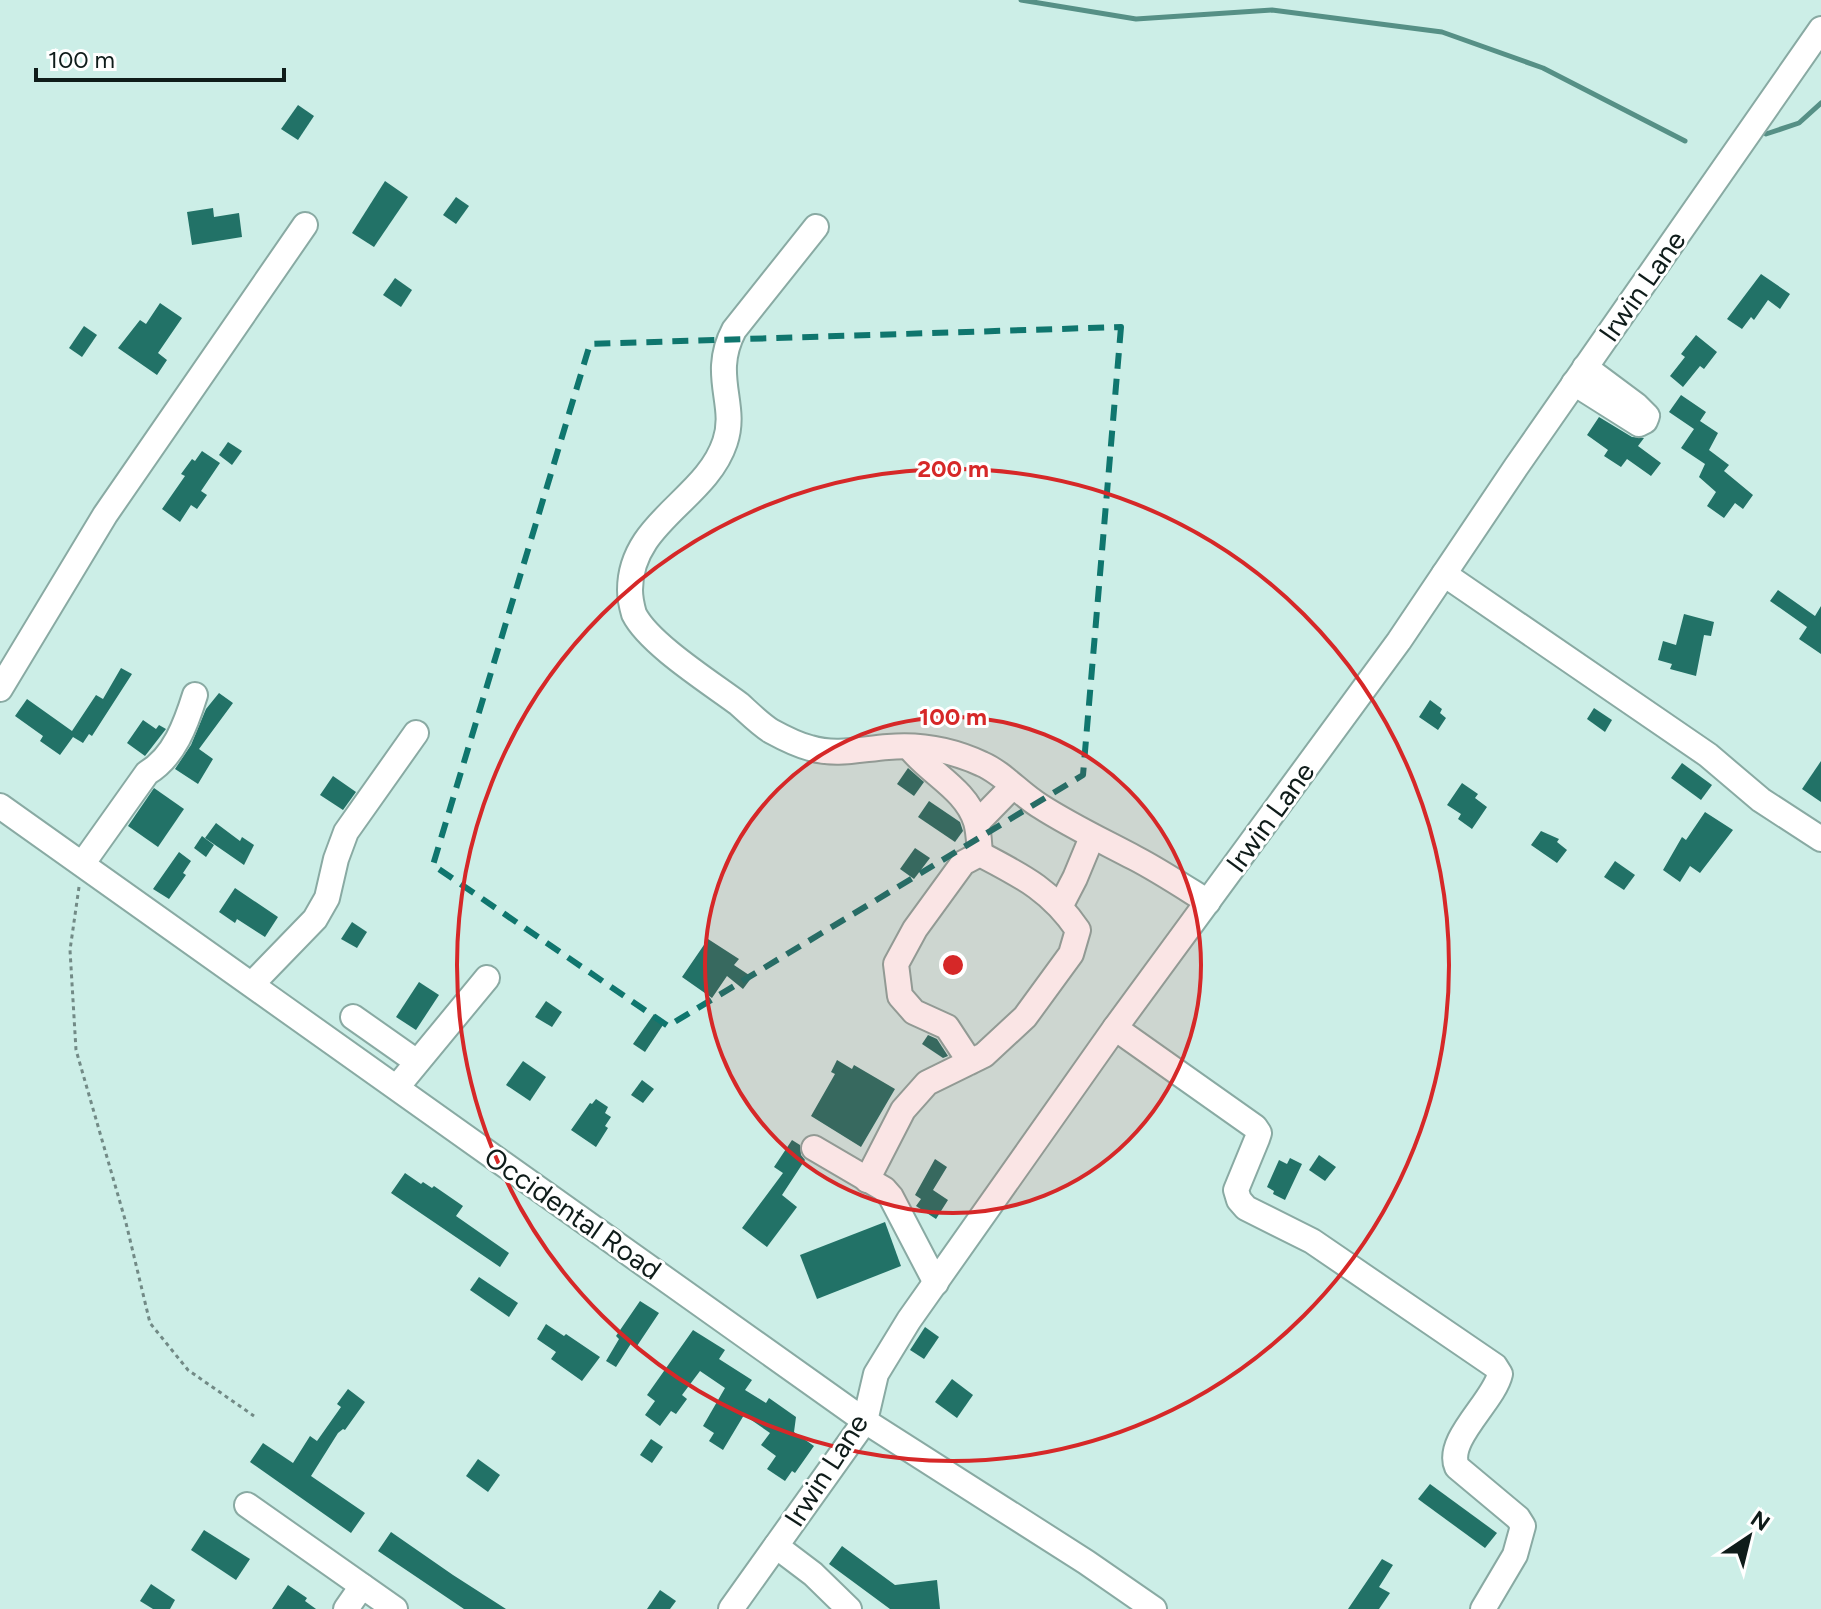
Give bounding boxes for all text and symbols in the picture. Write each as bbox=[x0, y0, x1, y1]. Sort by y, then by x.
scale bar bbox=[36, 32, 284, 82]
text: 100 m bbox=[48, 45, 115, 74]
street label: Irwin Lane bbox=[1591, 224, 1693, 348]
text: 200 m bbox=[917, 454, 989, 483]
text: 100 m bbox=[919, 702, 987, 731]
street label: Irwin Lane bbox=[1219, 755, 1321, 879]
centre of rings bbox=[939, 951, 967, 979]
street label: Occidental Road bbox=[478, 1139, 668, 1287]
street label: Irwin Lane bbox=[777, 1407, 875, 1533]
north arrow bbox=[1709, 1497, 1789, 1577]
text: N bbox=[1745, 1505, 1775, 1537]

